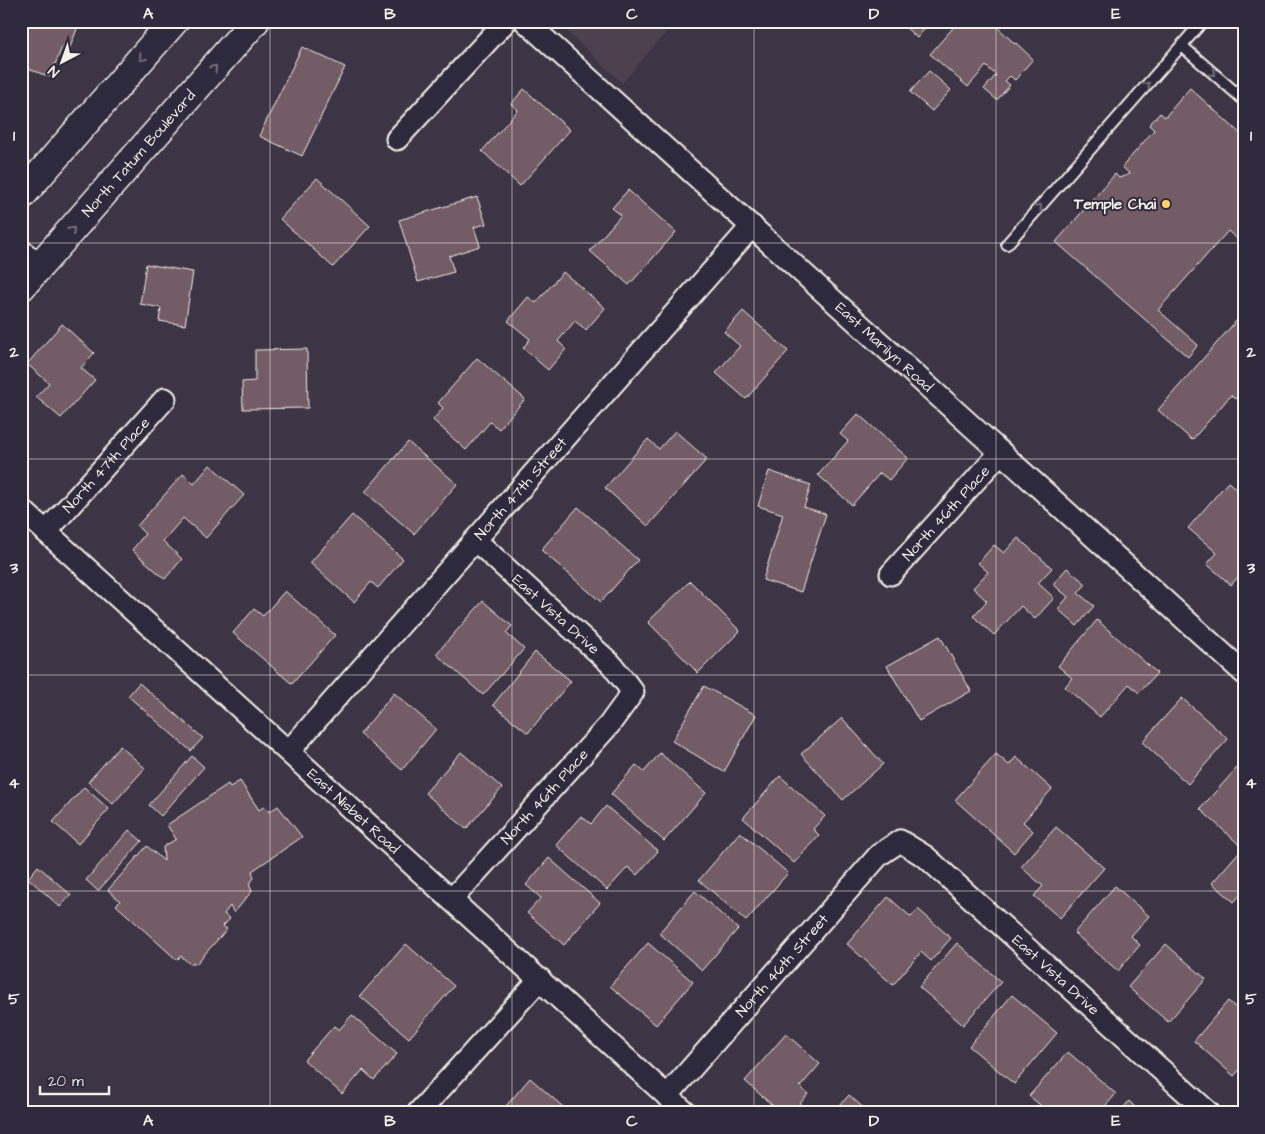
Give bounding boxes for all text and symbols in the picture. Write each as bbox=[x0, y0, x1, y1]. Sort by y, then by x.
text: A bbox=[143, 3, 154, 25]
text: B bbox=[384, 3, 396, 25]
text: C bbox=[626, 3, 638, 25]
text: D bbox=[869, 3, 880, 25]
text: E bbox=[1111, 3, 1121, 25]
north arrow bbox=[38, 38, 88, 88]
one-way arrow bbox=[139, 52, 148, 61]
text: N bbox=[44, 60, 64, 81]
one-way arrow bbox=[208, 65, 217, 74]
one-way arrow bbox=[1207, 67, 1216, 76]
one-way arrow bbox=[1141, 82, 1150, 91]
street label: North Tatum Boulevard bbox=[77, 85, 201, 222]
text: 1 bbox=[13, 125, 16, 147]
text: 1 bbox=[1250, 125, 1253, 147]
place label: Temple Chai bbox=[1073, 194, 1157, 215]
marker: Temple Chai bbox=[1160, 198, 1172, 210]
one-way arrow bbox=[1034, 204, 1043, 213]
one-way arrow bbox=[66, 226, 75, 235]
street label: East Marilyn Road bbox=[830, 297, 938, 397]
text: 2 bbox=[8, 341, 19, 363]
text: 2 bbox=[1245, 341, 1256, 363]
street label: North 47th Place bbox=[58, 413, 155, 518]
street label: North 47th Street bbox=[470, 433, 572, 545]
street label: North 46th Place bbox=[898, 461, 995, 566]
text: 3 bbox=[9, 557, 19, 579]
text: 3 bbox=[1246, 557, 1256, 579]
street label: East Vista Drive bbox=[507, 569, 604, 659]
street label: North 46th Place bbox=[496, 745, 593, 849]
street label: East Nisbet Road bbox=[302, 764, 404, 859]
text: 4 bbox=[9, 772, 20, 794]
text: 4 bbox=[1246, 772, 1257, 794]
street label: North 46th Street bbox=[731, 910, 833, 1022]
street label: East Vista Drive bbox=[1007, 930, 1104, 1020]
text: 5 bbox=[8, 988, 20, 1010]
text: 5 bbox=[1245, 988, 1257, 1010]
scale bar bbox=[40, 1064, 109, 1096]
text: 20 m bbox=[48, 1071, 84, 1092]
text: A bbox=[143, 1110, 154, 1132]
text: B bbox=[384, 1110, 396, 1132]
text: C bbox=[626, 1110, 638, 1132]
text: D bbox=[869, 1110, 880, 1132]
text: E bbox=[1111, 1110, 1121, 1132]

